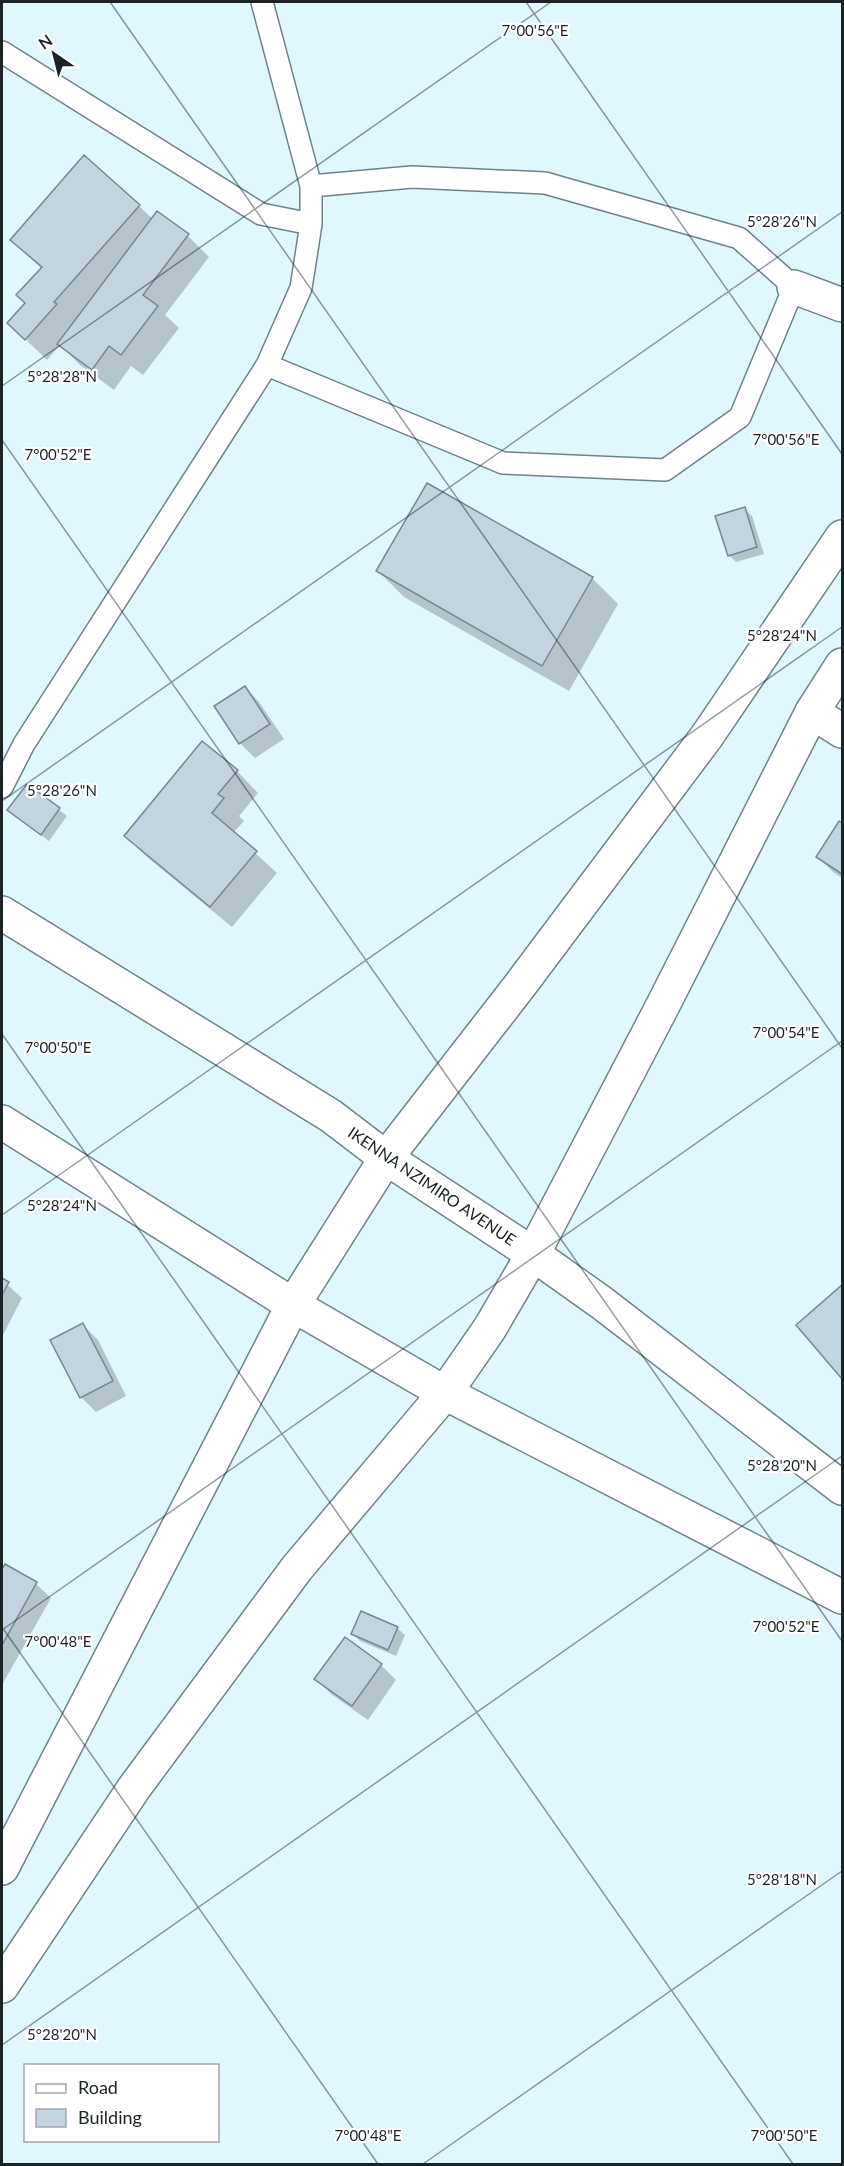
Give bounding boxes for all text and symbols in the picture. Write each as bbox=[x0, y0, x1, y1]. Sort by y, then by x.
text: 7°00'56"E bbox=[502, 21, 569, 39]
north arrow bbox=[24, 24, 84, 84]
text: N bbox=[35, 30, 56, 53]
text: 5°28'26"N bbox=[747, 212, 817, 230]
text: 5°28'28"N bbox=[27, 367, 97, 385]
text: 7°00'56"E bbox=[753, 430, 820, 448]
text: 7°00'52"E bbox=[25, 445, 92, 463]
text: 5°28'24"N bbox=[747, 626, 817, 644]
text: 5°28'26"N bbox=[27, 781, 97, 799]
text: 7°00'54"E bbox=[753, 1023, 820, 1041]
text: 7°00'50"E bbox=[25, 1038, 92, 1056]
street label: IKENNA NZIMIRO AVENUE bbox=[345, 1122, 520, 1249]
text: 5°28'24"N bbox=[27, 1196, 97, 1214]
text: 5°28'20"N bbox=[747, 1456, 817, 1474]
text: 7°00'52"E bbox=[753, 1617, 820, 1635]
text: 7°00'48"E bbox=[25, 1632, 92, 1650]
text: 5°28'18"N bbox=[747, 1870, 817, 1888]
text: 5°28'20"N bbox=[27, 2025, 97, 2043]
legend bbox=[24, 2064, 219, 2142]
text: Road bbox=[78, 2076, 118, 2098]
text: Building bbox=[78, 2106, 142, 2128]
text: 7°00'48"E bbox=[335, 2126, 402, 2144]
text: 7°00'50"E bbox=[751, 2126, 818, 2144]

